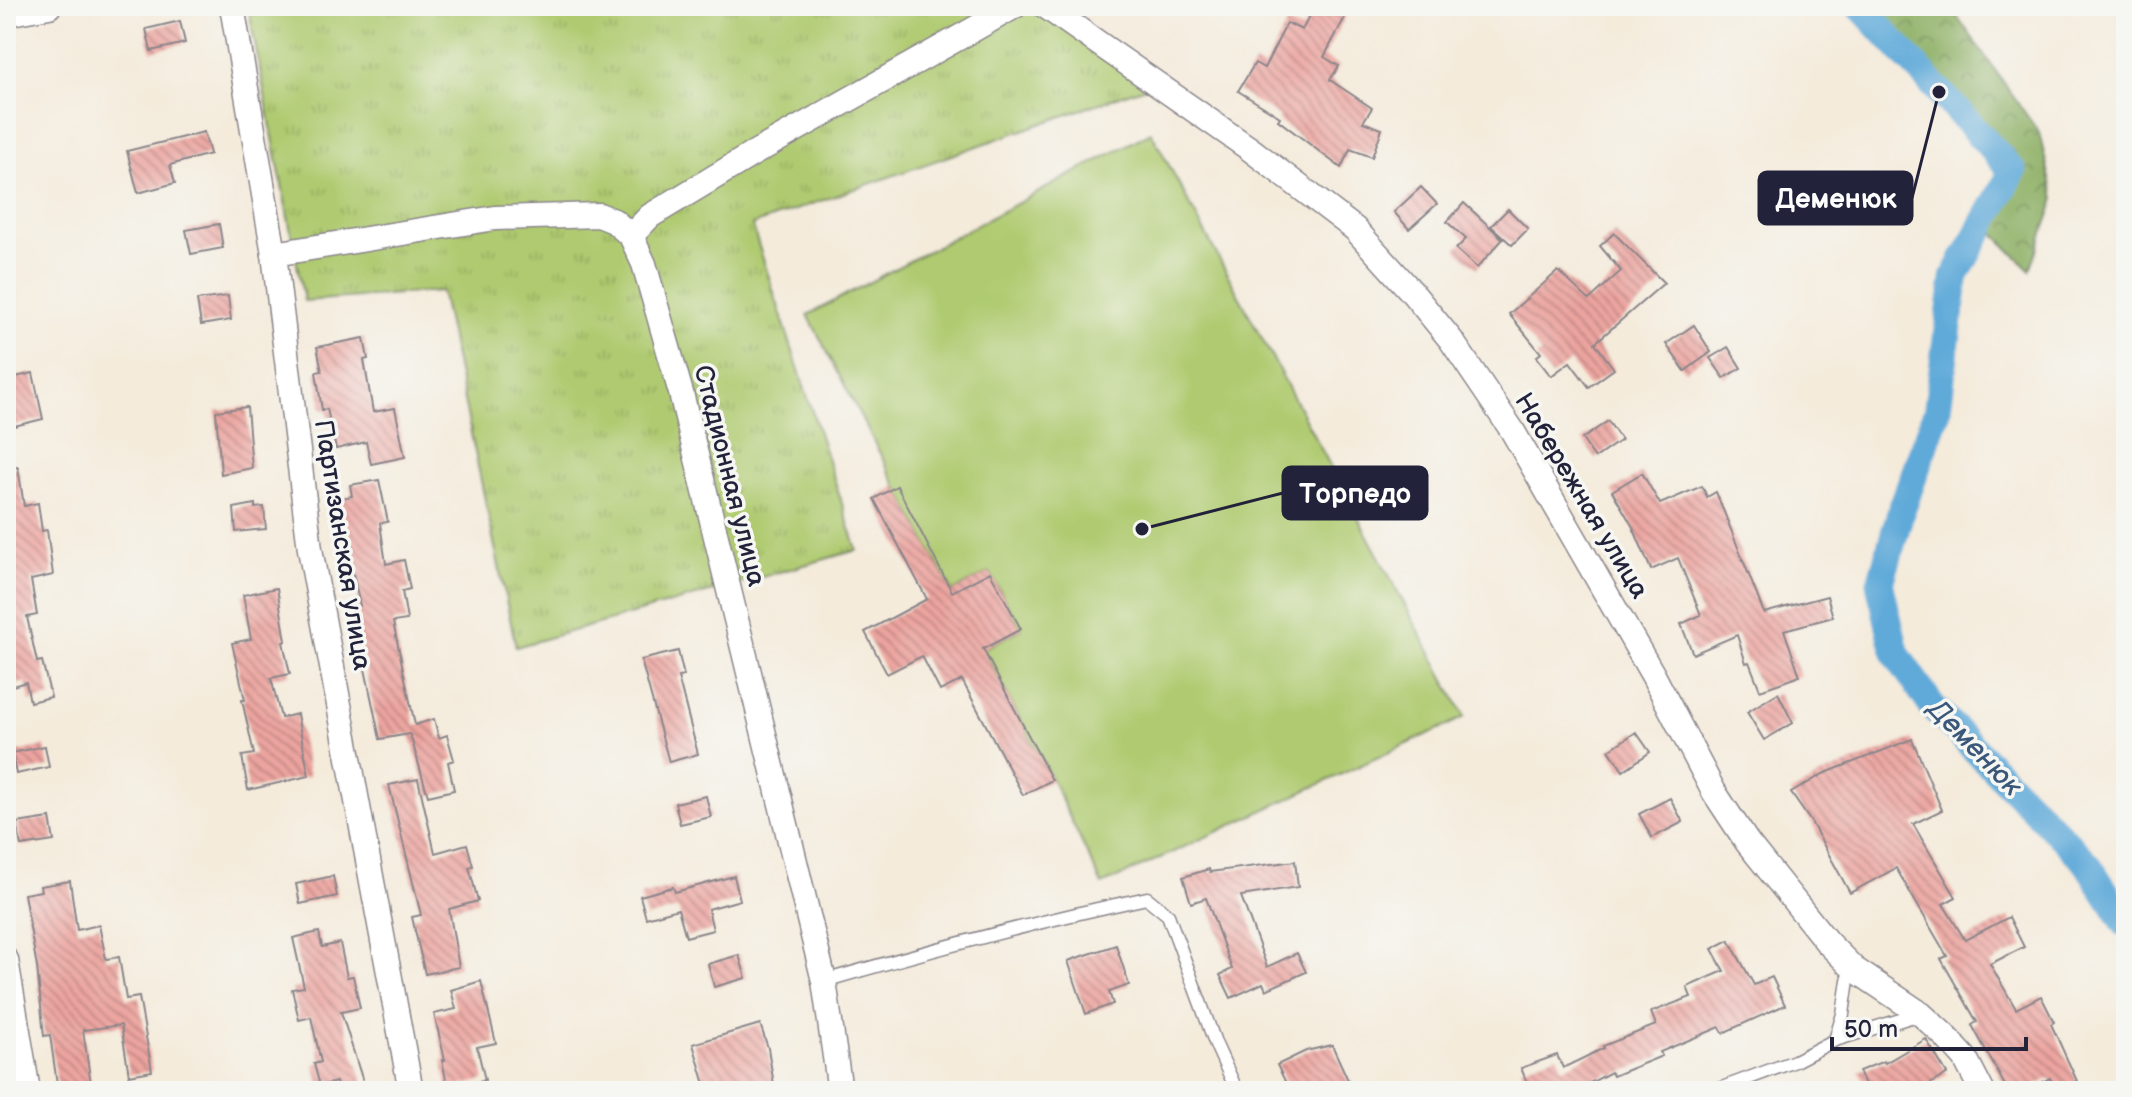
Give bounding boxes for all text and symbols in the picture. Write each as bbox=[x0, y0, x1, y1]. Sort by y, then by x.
callout: Деменюк bbox=[1759, 172, 1912, 224]
text: Деменюк bbox=[1775, 183, 1898, 216]
street label: Стадионная улица bbox=[687, 362, 771, 590]
street label: Набережная улица bbox=[1507, 388, 1655, 604]
street label: Партизанская улица bbox=[307, 418, 377, 672]
callout: Торпедо bbox=[1283, 467, 1427, 519]
text: Торпедо bbox=[1299, 478, 1411, 511]
water label: Деменюк bbox=[1920, 692, 2029, 803]
scale bar bbox=[1832, 1001, 2026, 1051]
text: 50 m bbox=[1844, 1015, 1898, 1044]

